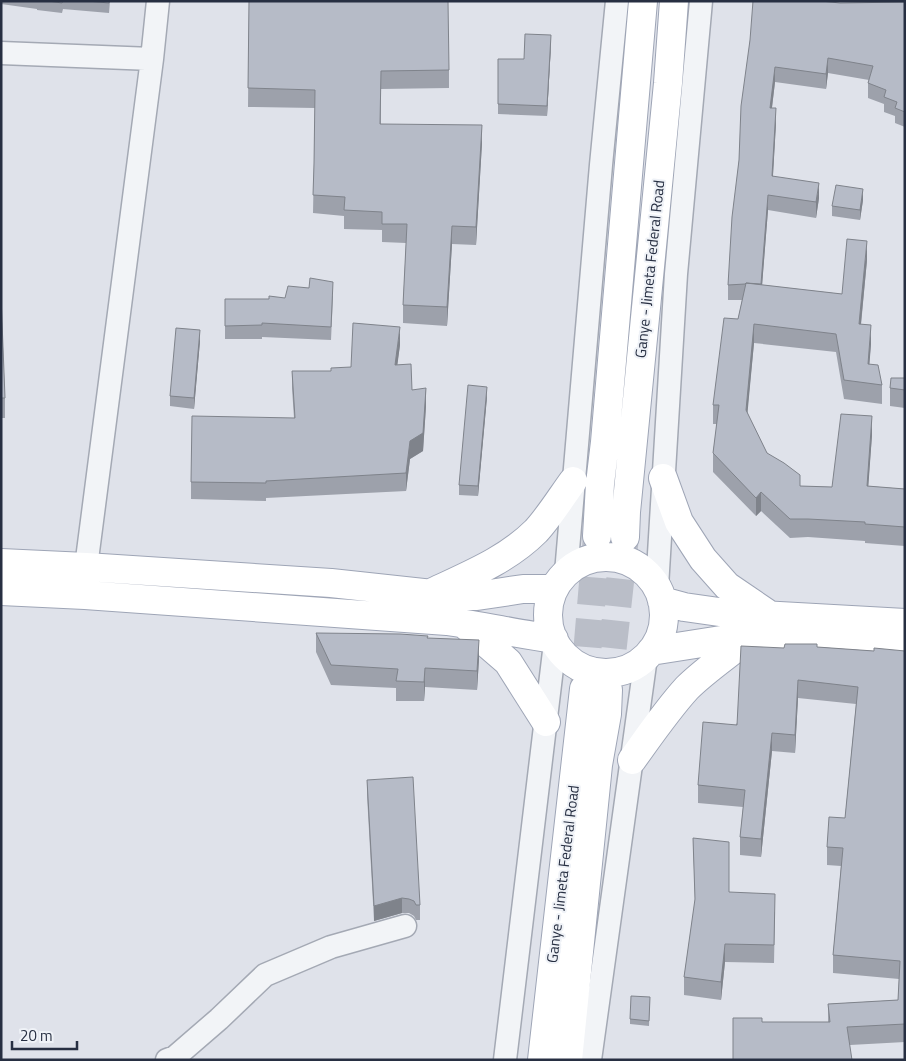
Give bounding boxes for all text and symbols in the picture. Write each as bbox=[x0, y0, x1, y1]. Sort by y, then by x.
street label: Ganye - Jimeta Federal Road bbox=[629, 179, 670, 359]
street label: Ganye - Jimeta Federal Road bbox=[540, 784, 585, 964]
scale bar bbox=[12, 1018, 78, 1050]
text: 20 m bbox=[20, 1024, 53, 1047]

